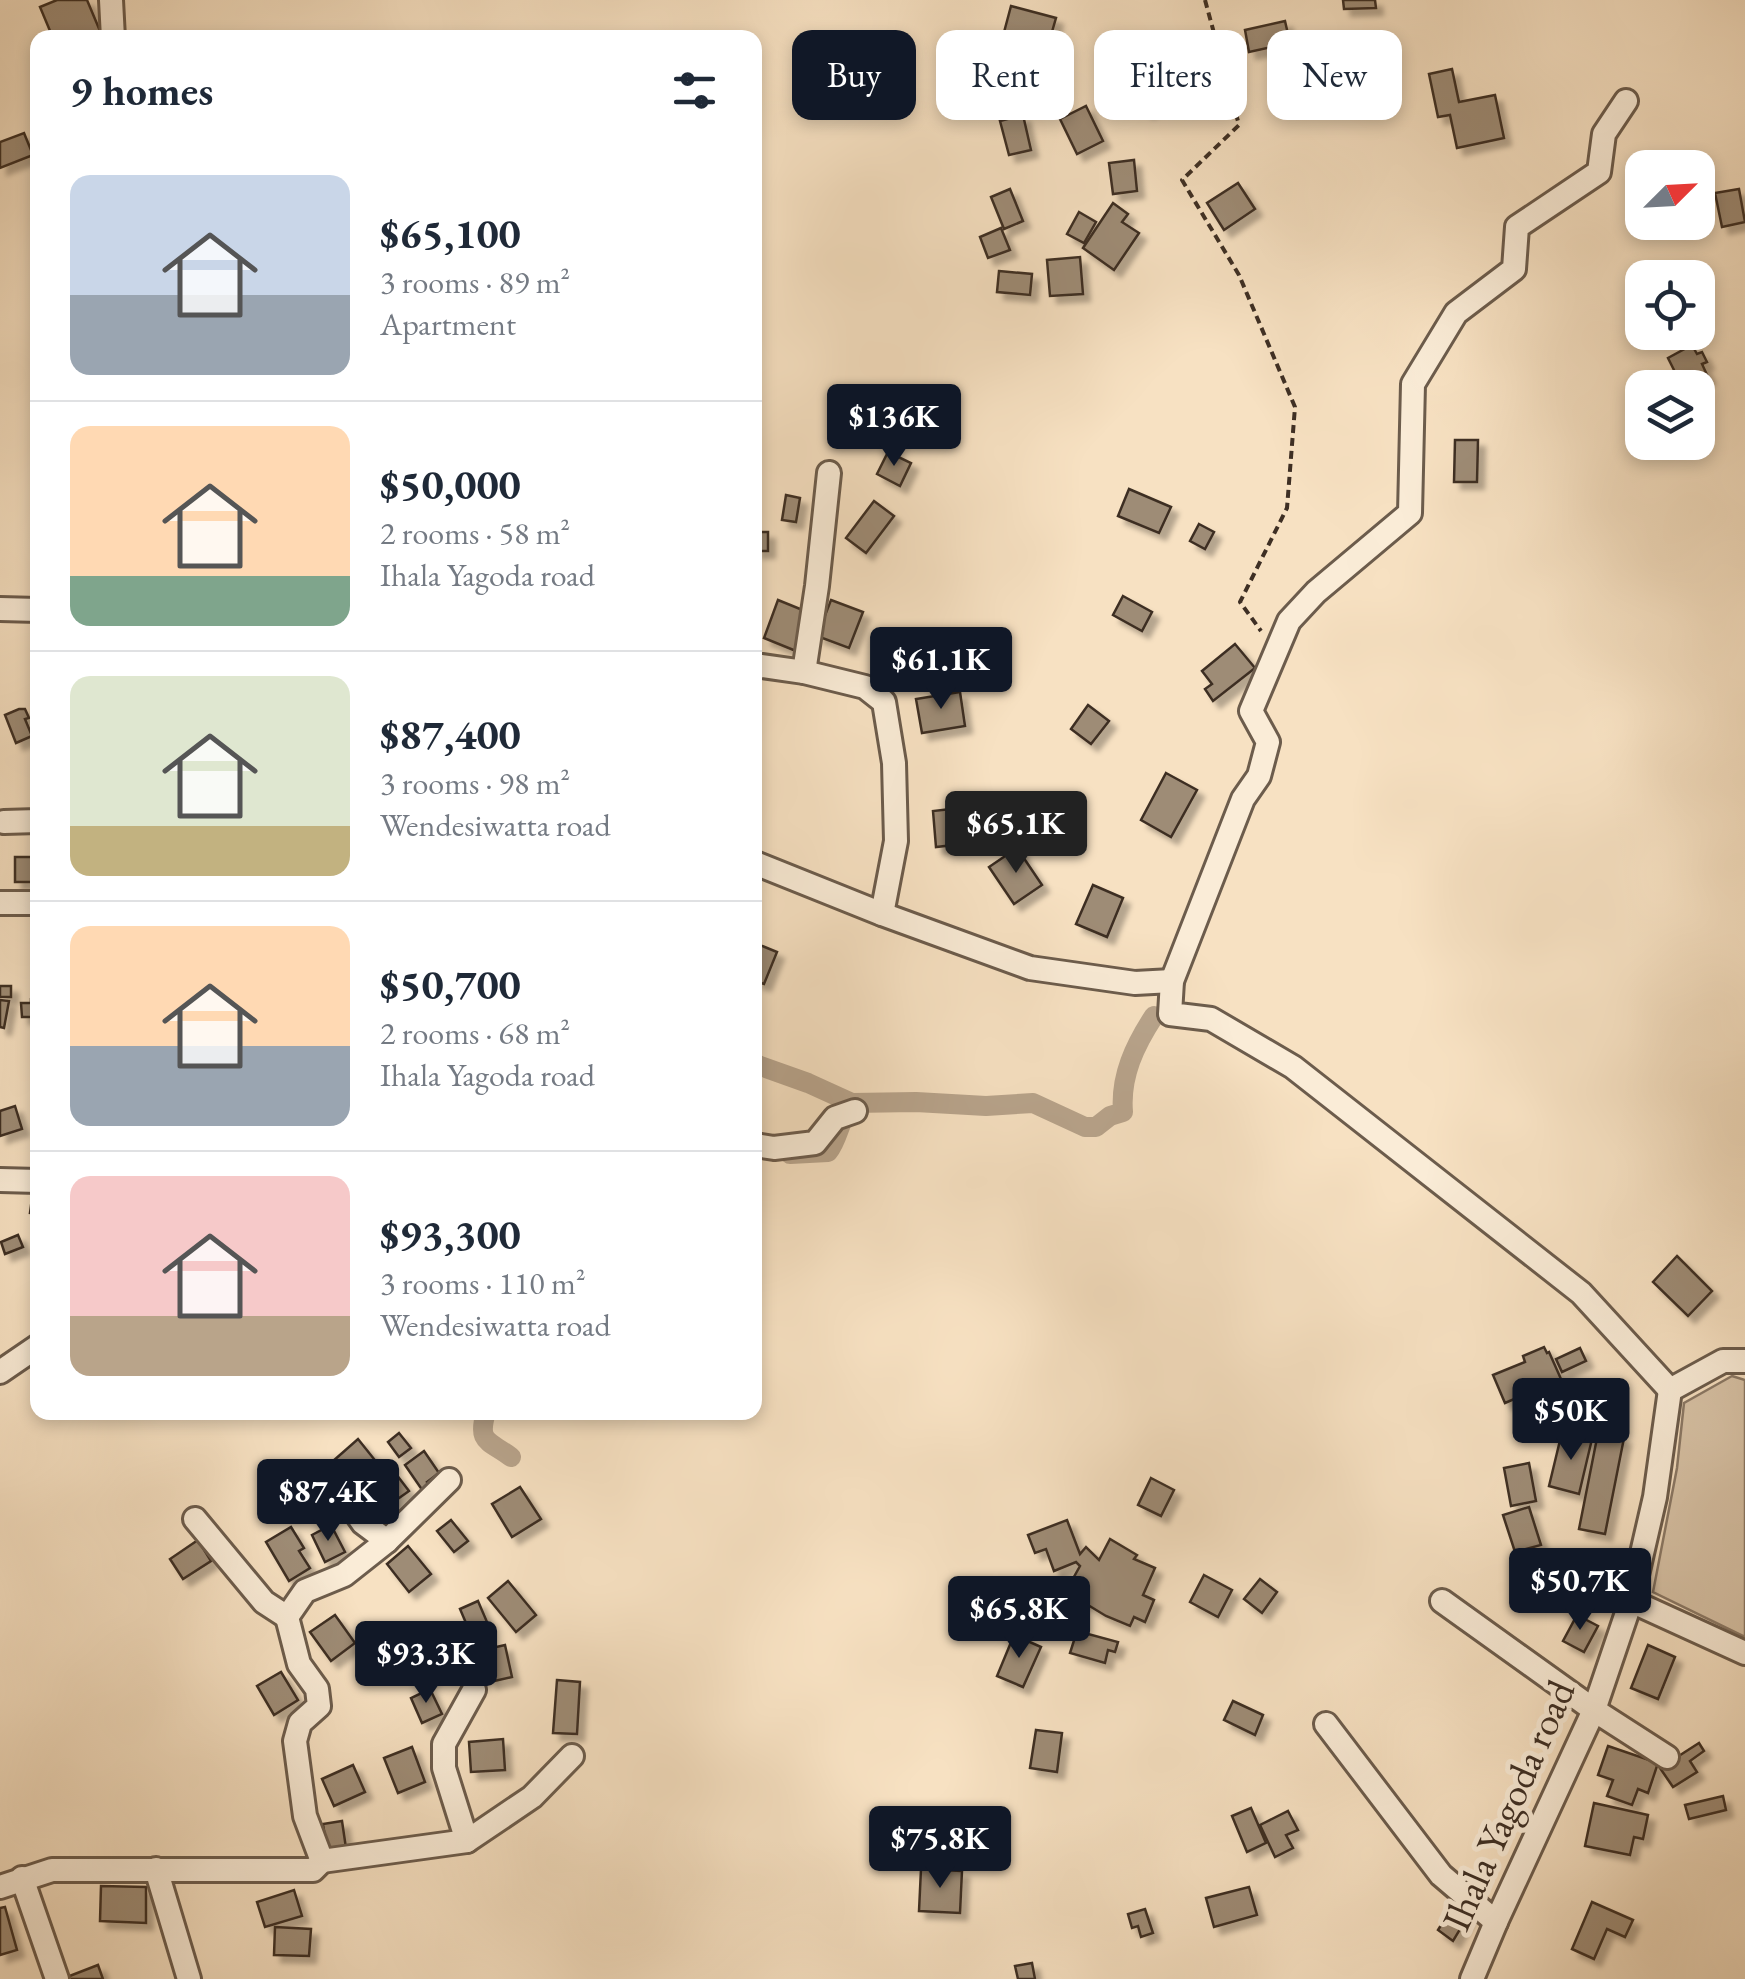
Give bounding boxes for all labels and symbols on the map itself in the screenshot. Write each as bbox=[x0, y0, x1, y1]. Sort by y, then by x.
north arrow bbox=[1625, 150, 1715, 240]
pin: $136K bbox=[824, 384, 964, 469]
pin: $61.1K bbox=[860, 627, 1022, 712]
pin: $65.1K bbox=[935, 791, 1097, 876]
pin: $50K bbox=[1512, 1378, 1630, 1463]
pin: $87.4K bbox=[247, 1459, 409, 1544]
pin: $50.7K bbox=[1499, 1548, 1661, 1633]
pin: $65.8K bbox=[938, 1576, 1100, 1661]
pin: $93.3K bbox=[345, 1621, 507, 1706]
street label: Ihala Yagoda road bbox=[1430, 1671, 1587, 1938]
pin: $75.8K bbox=[859, 1806, 1021, 1891]

